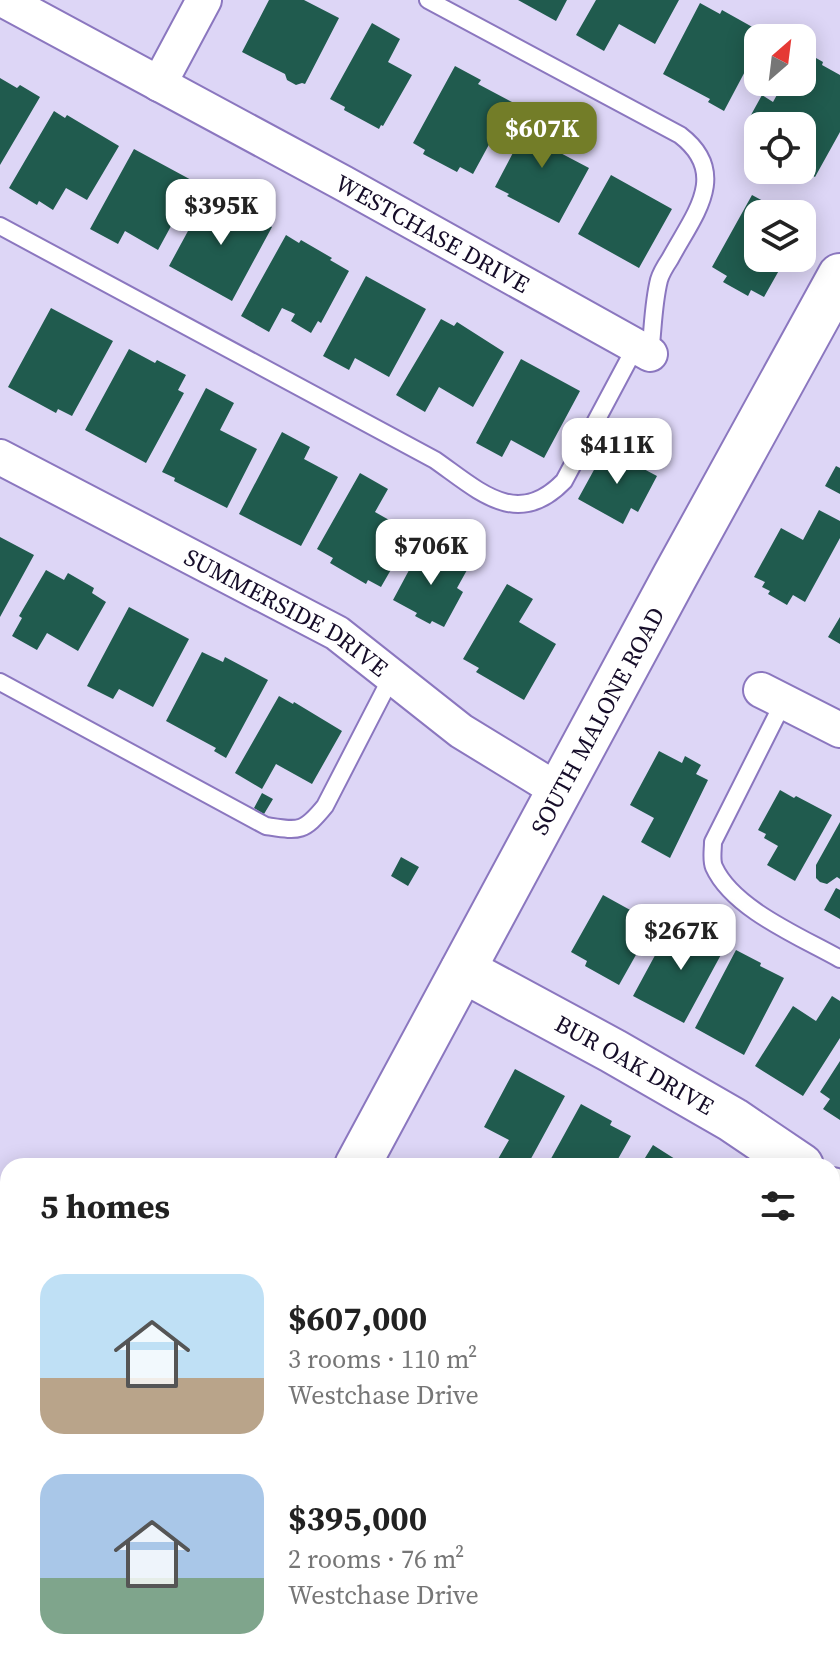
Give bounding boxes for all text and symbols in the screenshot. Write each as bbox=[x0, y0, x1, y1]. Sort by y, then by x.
north arrow bbox=[744, 24, 816, 96]
map controls bbox=[744, 24, 816, 272]
pin: $607K bbox=[486, 102, 598, 170]
text: $607K bbox=[505, 110, 579, 146]
button: locate bbox=[744, 112, 816, 184]
street label: WESTCHASE DRIVE bbox=[330, 166, 536, 300]
pin: $395K bbox=[165, 179, 277, 247]
text: $395K bbox=[184, 187, 258, 223]
button: layers bbox=[744, 200, 816, 272]
pin: $411K bbox=[561, 418, 673, 486]
text: $411K bbox=[580, 426, 654, 462]
pin: $706K bbox=[375, 519, 487, 587]
text: $706K bbox=[394, 527, 468, 563]
street label: SUMMERSIDE DRIVE bbox=[179, 540, 395, 684]
street label: SOUTH MALONE ROAD bbox=[522, 601, 672, 840]
pin: $267K bbox=[625, 904, 737, 972]
text: $267K bbox=[644, 912, 718, 948]
street label: BUR OAK DRIVE bbox=[550, 1006, 720, 1122]
text: 5 homes bbox=[40, 1183, 170, 1229]
icon: filters bbox=[756, 1184, 800, 1228]
text: $607,000 bbox=[288, 1295, 427, 1341]
icon: home bbox=[104, 1306, 200, 1402]
text: 3 rooms · 110 m² bbox=[288, 1341, 477, 1377]
text: Westchase Drive bbox=[288, 1377, 479, 1413]
text: $395,000 bbox=[288, 1495, 427, 1541]
icon: home bbox=[104, 1506, 200, 1602]
text: 2 rooms · 76 m² bbox=[288, 1541, 464, 1577]
text: Westchase Drive bbox=[288, 1577, 479, 1613]

